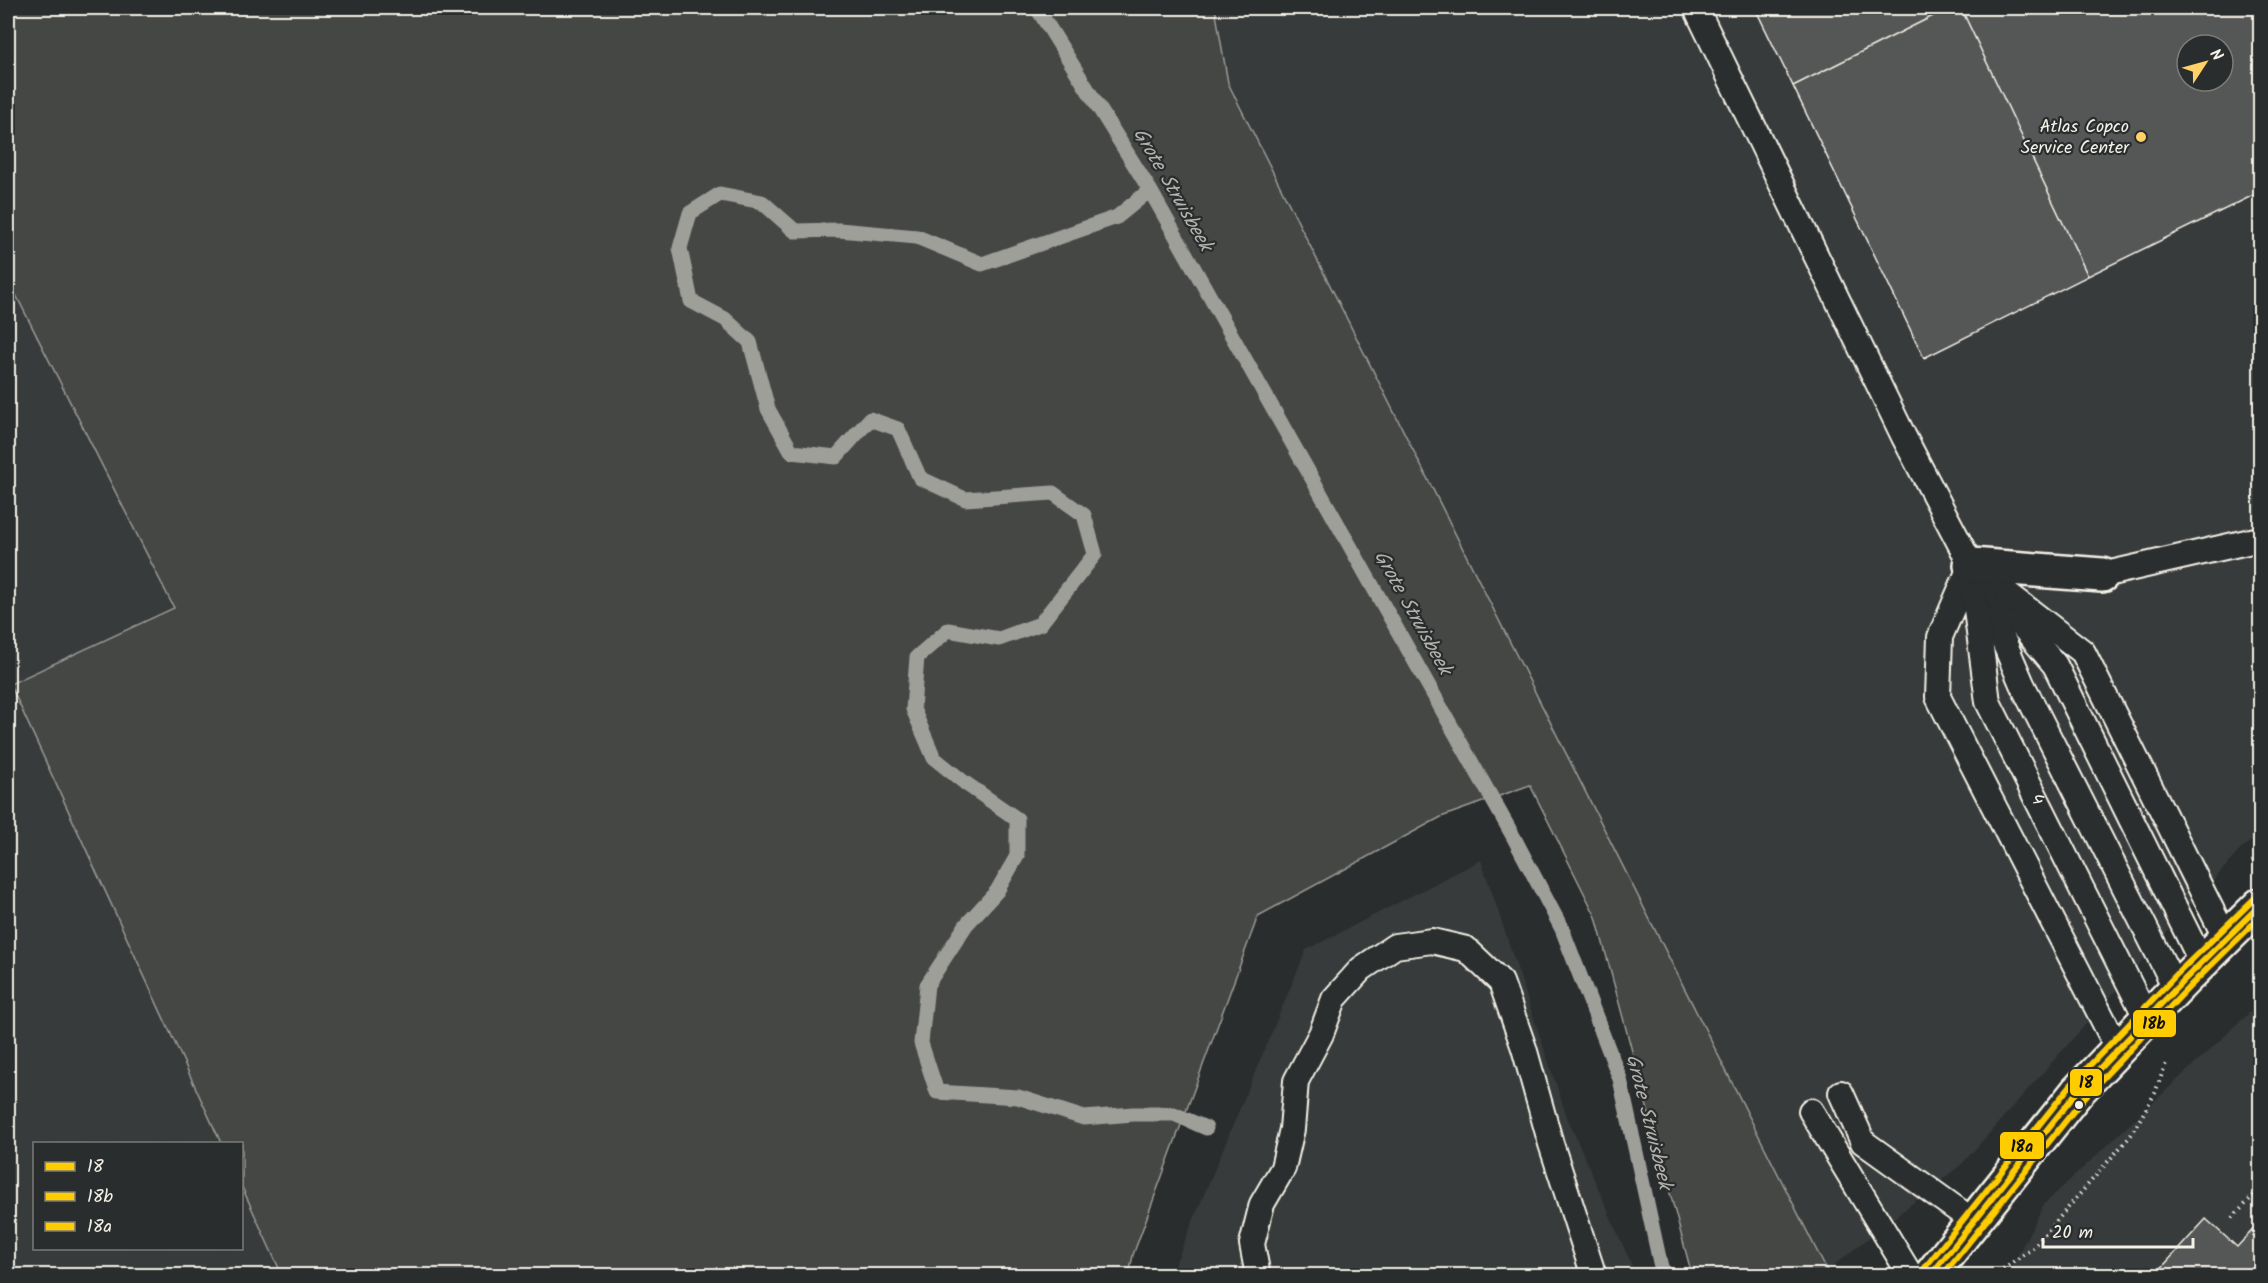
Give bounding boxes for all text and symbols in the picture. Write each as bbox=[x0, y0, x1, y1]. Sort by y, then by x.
north arrow bbox=[2175, 33, 2235, 93]
text: N bbox=[2203, 44, 2229, 67]
place label: Atlas Copco Service Center bbox=[2021, 113, 2130, 163]
water label: Grote Struisbeek bbox=[1124, 122, 1222, 260]
marker: Atlas Copco Service Center bbox=[2134, 130, 2148, 144]
water label: Grote Struisbeek bbox=[1364, 545, 1461, 684]
street label: 4 bbox=[2022, 789, 2052, 811]
line badge: 18b bbox=[2132, 1009, 2177, 1038]
text: 18b bbox=[2142, 1012, 2166, 1037]
water label: Grote Struisbeek bbox=[1616, 1051, 1681, 1196]
line badge: 18 bbox=[2069, 1068, 2103, 1097]
text: 18 bbox=[2079, 1071, 2094, 1096]
unlabelled marker bbox=[2073, 1099, 2085, 1111]
line badge: 18a bbox=[1999, 1131, 2045, 1160]
text: 18a bbox=[2011, 1135, 2033, 1160]
legend bbox=[33, 1142, 243, 1250]
text: 18 bbox=[87, 1153, 104, 1182]
text: 18b bbox=[87, 1183, 113, 1212]
scale bar bbox=[2043, 1211, 2193, 1249]
text: 18a bbox=[87, 1213, 112, 1242]
text: 20 m bbox=[2052, 1219, 2093, 1248]

